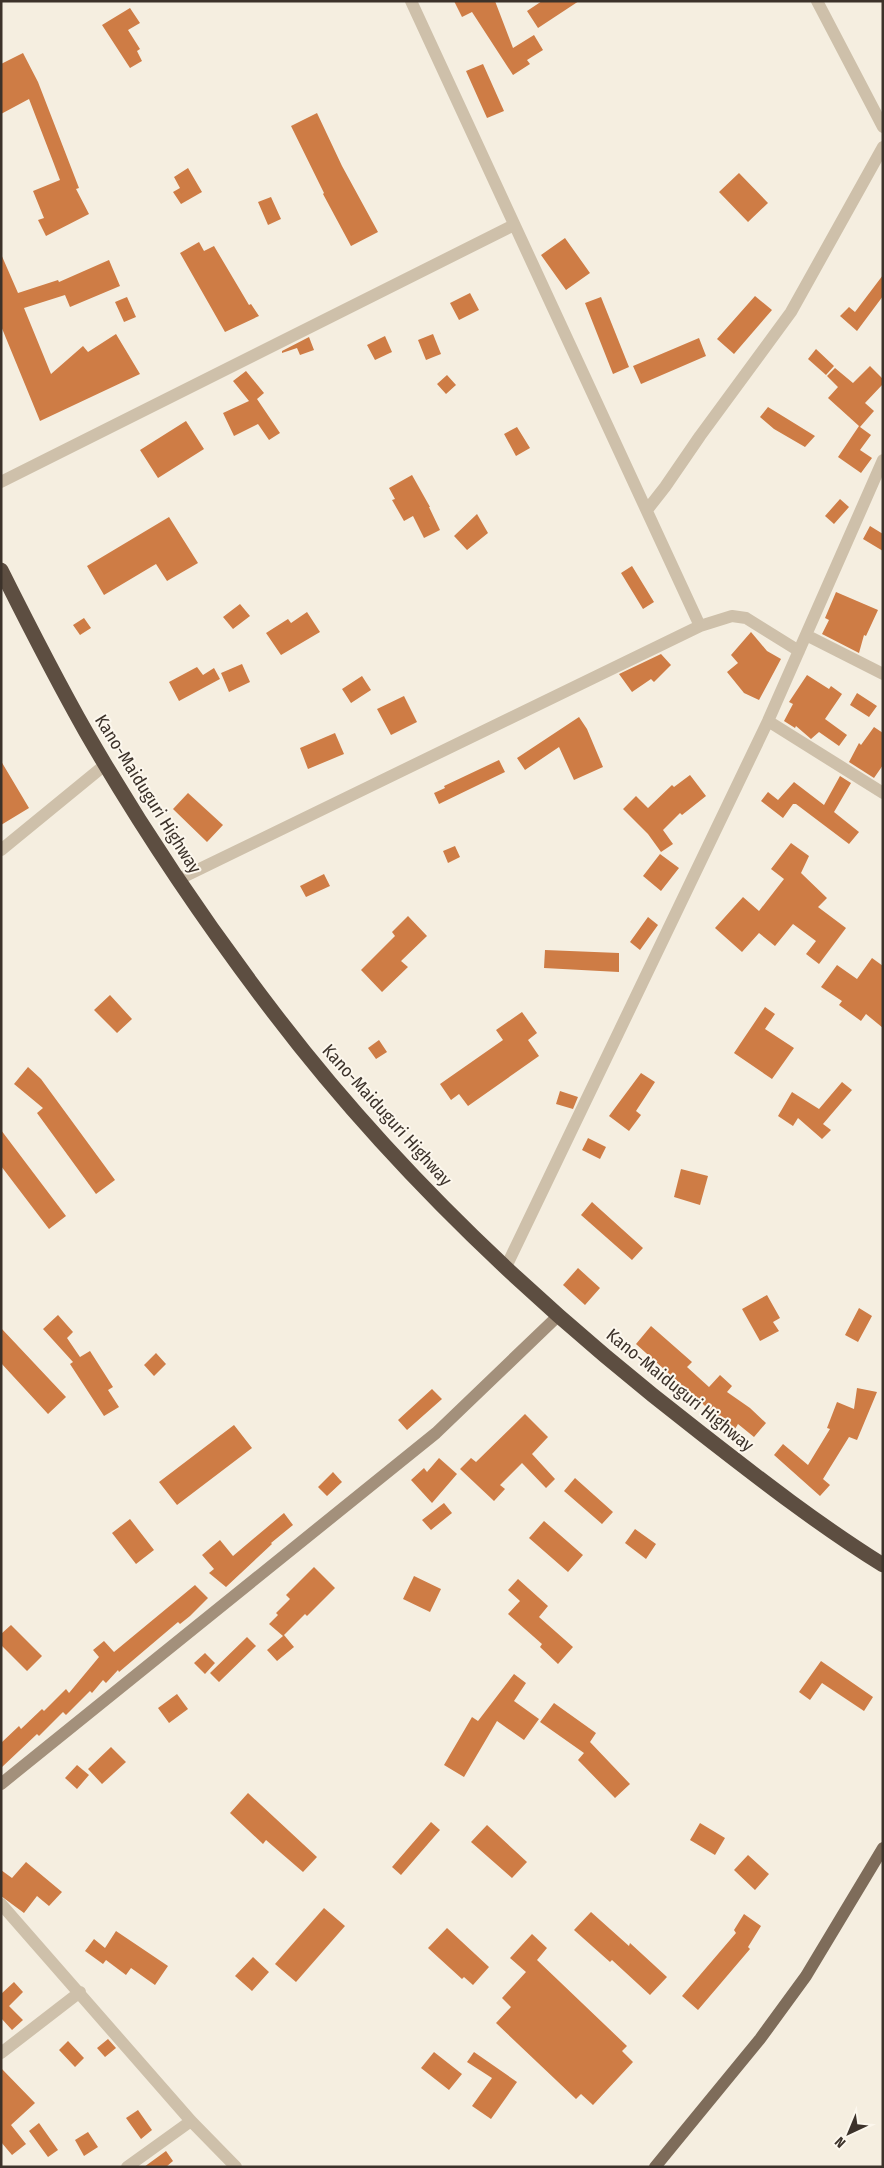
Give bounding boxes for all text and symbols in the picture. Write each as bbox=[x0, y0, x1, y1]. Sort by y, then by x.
street label: Kano-Maiduguri Highway bbox=[90, 710, 206, 878]
street label: Kano-Maiduguri Highway bbox=[318, 1040, 456, 1190]
street label: Kano-Maiduguri Highway bbox=[602, 1324, 758, 1456]
north arrow bbox=[824, 2108, 874, 2158]
text: N bbox=[831, 2133, 849, 2151]

